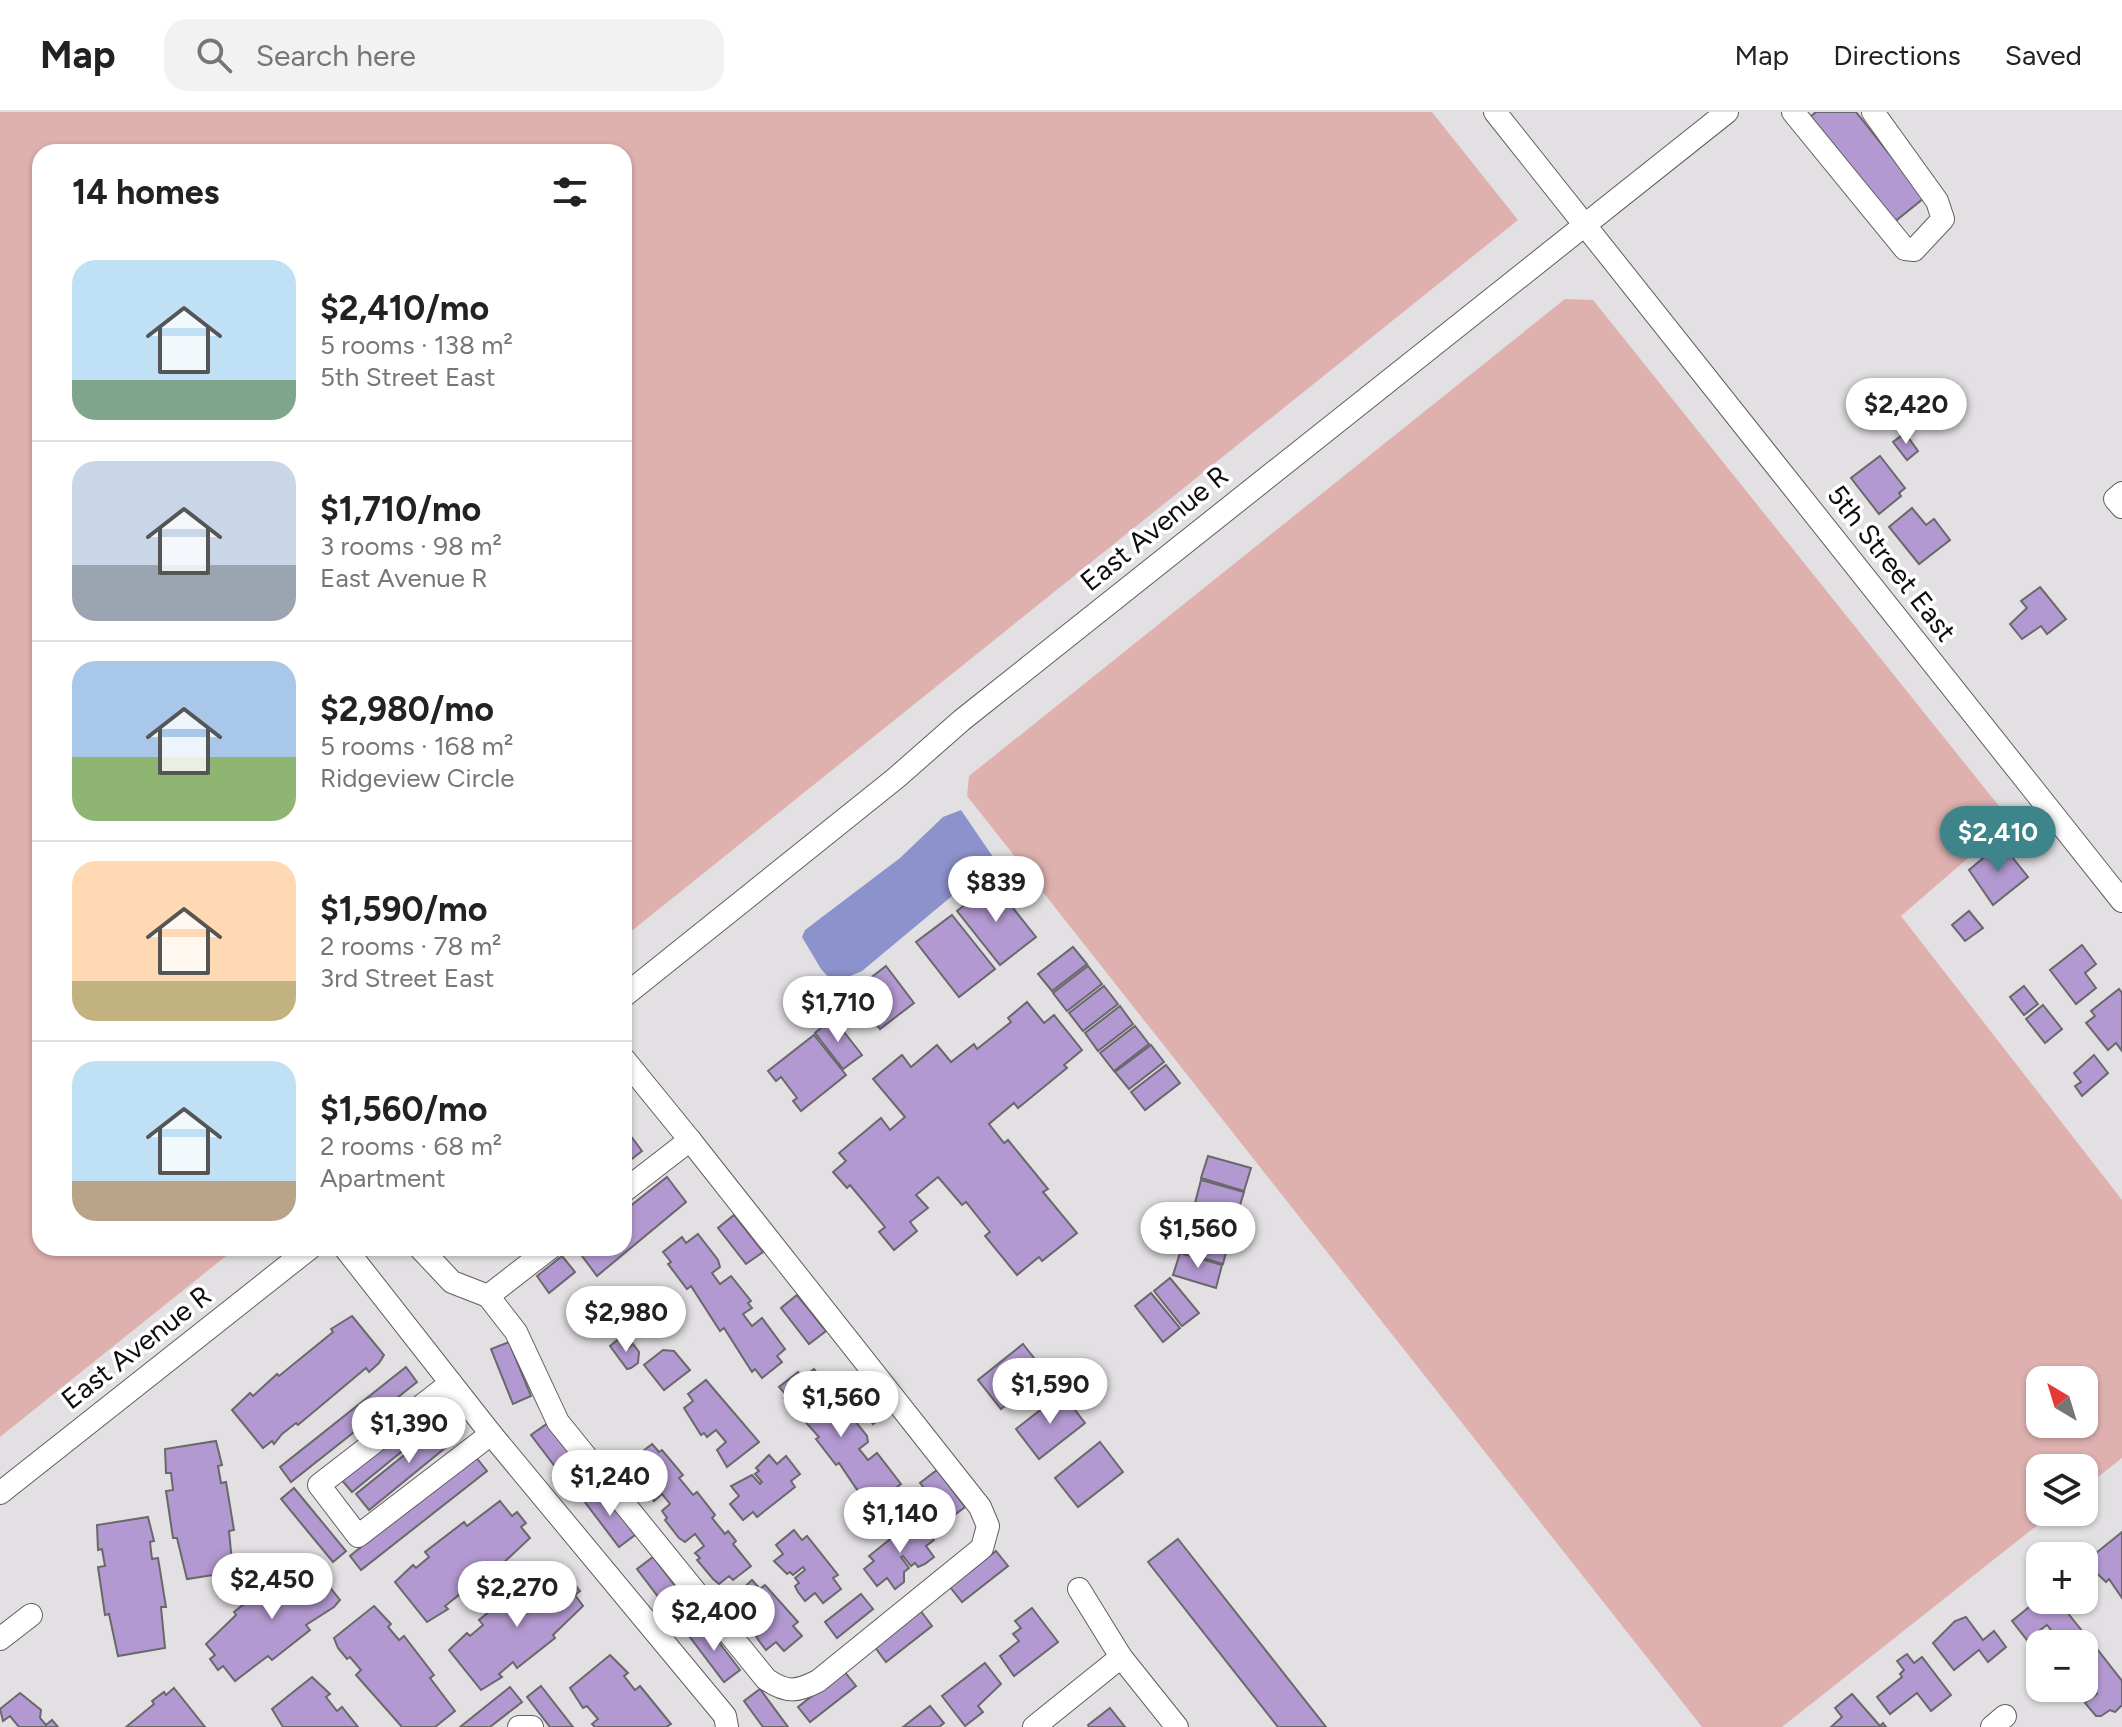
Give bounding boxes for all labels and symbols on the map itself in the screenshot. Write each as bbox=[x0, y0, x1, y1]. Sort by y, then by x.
pin: $2,420 bbox=[1841, 378, 1971, 446]
street label: East Avenue R bbox=[1073, 458, 1235, 598]
street label: 5th Street East bbox=[1820, 478, 1964, 648]
pin: $2,410 bbox=[1933, 806, 2063, 874]
pin: $839 bbox=[949, 856, 1043, 924]
pin: $1,710 bbox=[773, 976, 903, 1044]
pin: $1,560 bbox=[1133, 1202, 1263, 1270]
street label: East Avenue R bbox=[54, 1278, 218, 1416]
pin: $2,980 bbox=[561, 1286, 691, 1354]
pin: $1,590 bbox=[985, 1358, 1115, 1426]
north arrow bbox=[2026, 1366, 2098, 1438]
pin: $1,560 bbox=[776, 1371, 906, 1439]
pin: $1,390 bbox=[344, 1397, 474, 1465]
pin: $1,240 bbox=[545, 1450, 675, 1518]
pin: $1,140 bbox=[835, 1487, 965, 1555]
pin: $2,450 bbox=[207, 1553, 337, 1621]
pin: $2,270 bbox=[452, 1561, 582, 1629]
pin: $2,400 bbox=[649, 1585, 779, 1653]

